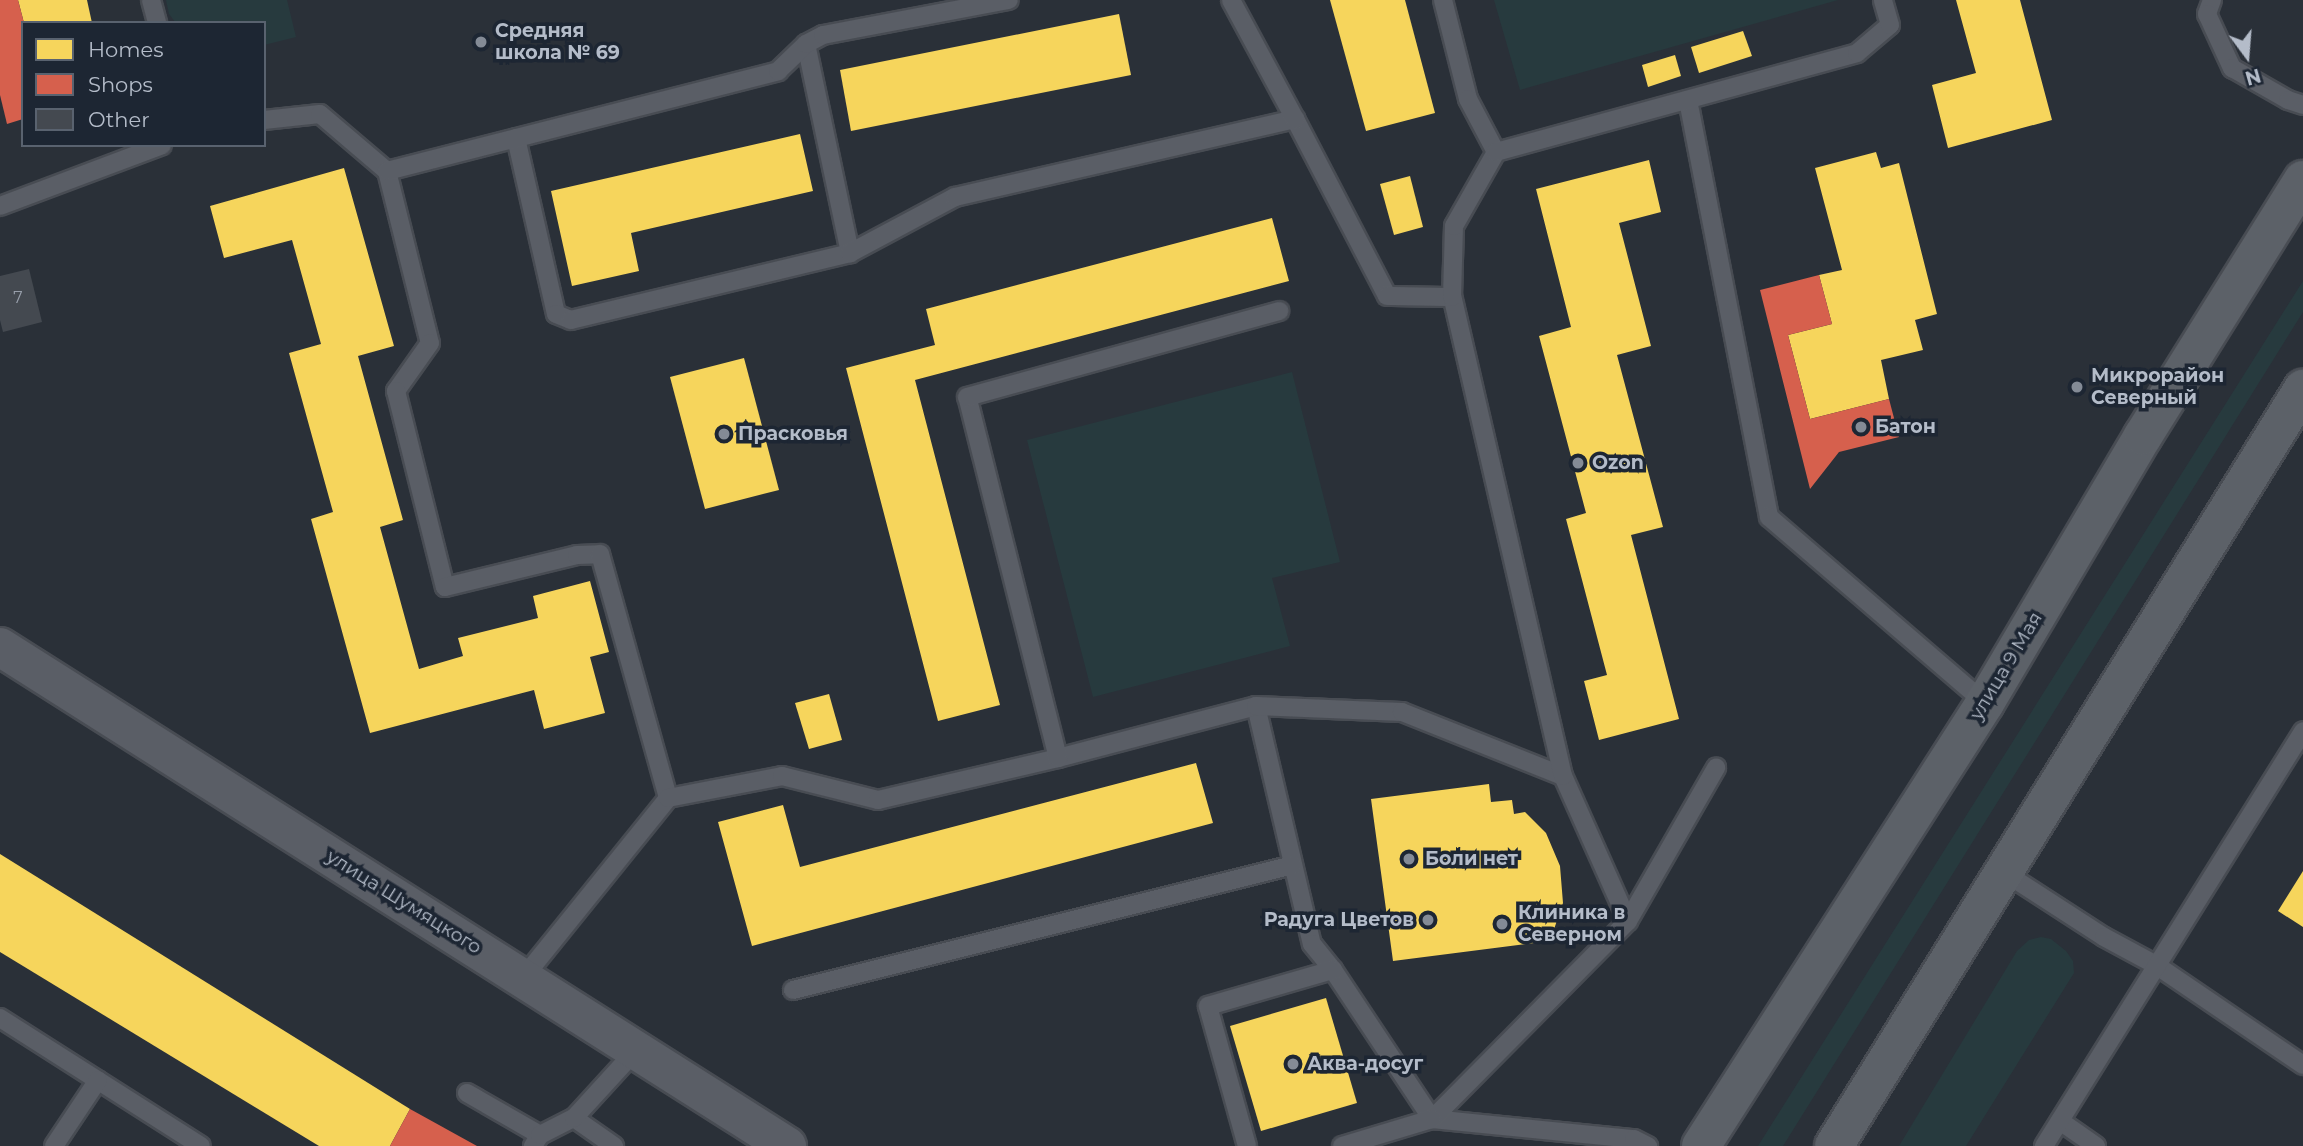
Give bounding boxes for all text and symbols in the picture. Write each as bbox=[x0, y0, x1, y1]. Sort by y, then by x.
place label: Средняя школа № 69 bbox=[495, 20, 620, 64]
legend bbox=[21, 21, 266, 147]
north arrow bbox=[2212, 21, 2282, 91]
marker: Средняя школа № 69 bbox=[473, 34, 489, 50]
text: Homes bbox=[88, 37, 163, 62]
text: N bbox=[2242, 63, 2263, 90]
text: Shops bbox=[88, 72, 153, 97]
text: Other bbox=[88, 107, 150, 132]
house number: 7 bbox=[13, 288, 23, 308]
place label: Микрорайон Северный bbox=[2091, 365, 2224, 409]
marker: Микрорайон Северный bbox=[2069, 379, 2085, 395]
place label: Батон bbox=[1875, 416, 1936, 438]
marker: Батон bbox=[1853, 419, 1869, 435]
place label: Прасковья bbox=[738, 423, 848, 445]
marker: Прасковья bbox=[716, 426, 732, 442]
place label: Ozon bbox=[1592, 452, 1644, 474]
marker: Ozon bbox=[1570, 455, 1586, 471]
street label: улица 9 Мая bbox=[1965, 608, 2047, 724]
street label: улица Шумяцкого bbox=[322, 845, 486, 959]
place label: Боли нет bbox=[1425, 848, 1518, 870]
marker: Боли нет bbox=[1399, 849, 1419, 869]
place label: Клиника в Северном bbox=[1518, 902, 1625, 946]
place label: Радуга Цветов bbox=[1264, 909, 1414, 931]
marker: Радуга Цветов bbox=[1420, 912, 1436, 928]
marker: Клиника в Северном bbox=[1492, 914, 1512, 934]
place label: Аква-досуг bbox=[1307, 1053, 1423, 1075]
marker: Аква-досуг bbox=[1285, 1056, 1301, 1072]

